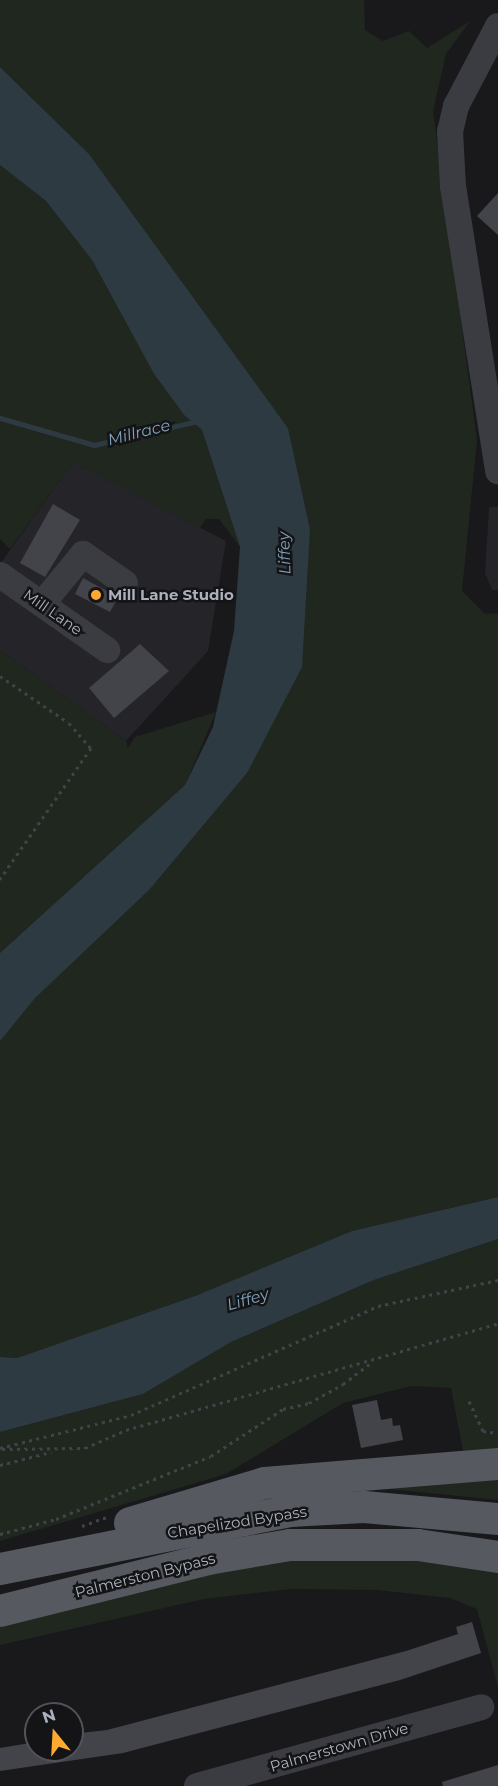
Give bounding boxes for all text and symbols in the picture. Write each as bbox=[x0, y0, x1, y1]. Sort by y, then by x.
water label: Millrace bbox=[106, 416, 172, 450]
water label: Liffey bbox=[275, 531, 295, 575]
street label: Mill Lane bbox=[20, 585, 86, 639]
place label: Mill Lane Studio bbox=[108, 586, 234, 604]
marker: Mill Lane Studio bbox=[89, 588, 103, 602]
water label: Liffey bbox=[225, 1285, 271, 1315]
street label: Chapelizod Bypass bbox=[166, 1502, 308, 1542]
street label: Palmerston Bypass bbox=[73, 1549, 217, 1601]
north arrow bbox=[24, 1702, 84, 1762]
text: N bbox=[40, 1705, 58, 1727]
street label: Palmerstown Drive bbox=[268, 1719, 410, 1775]

